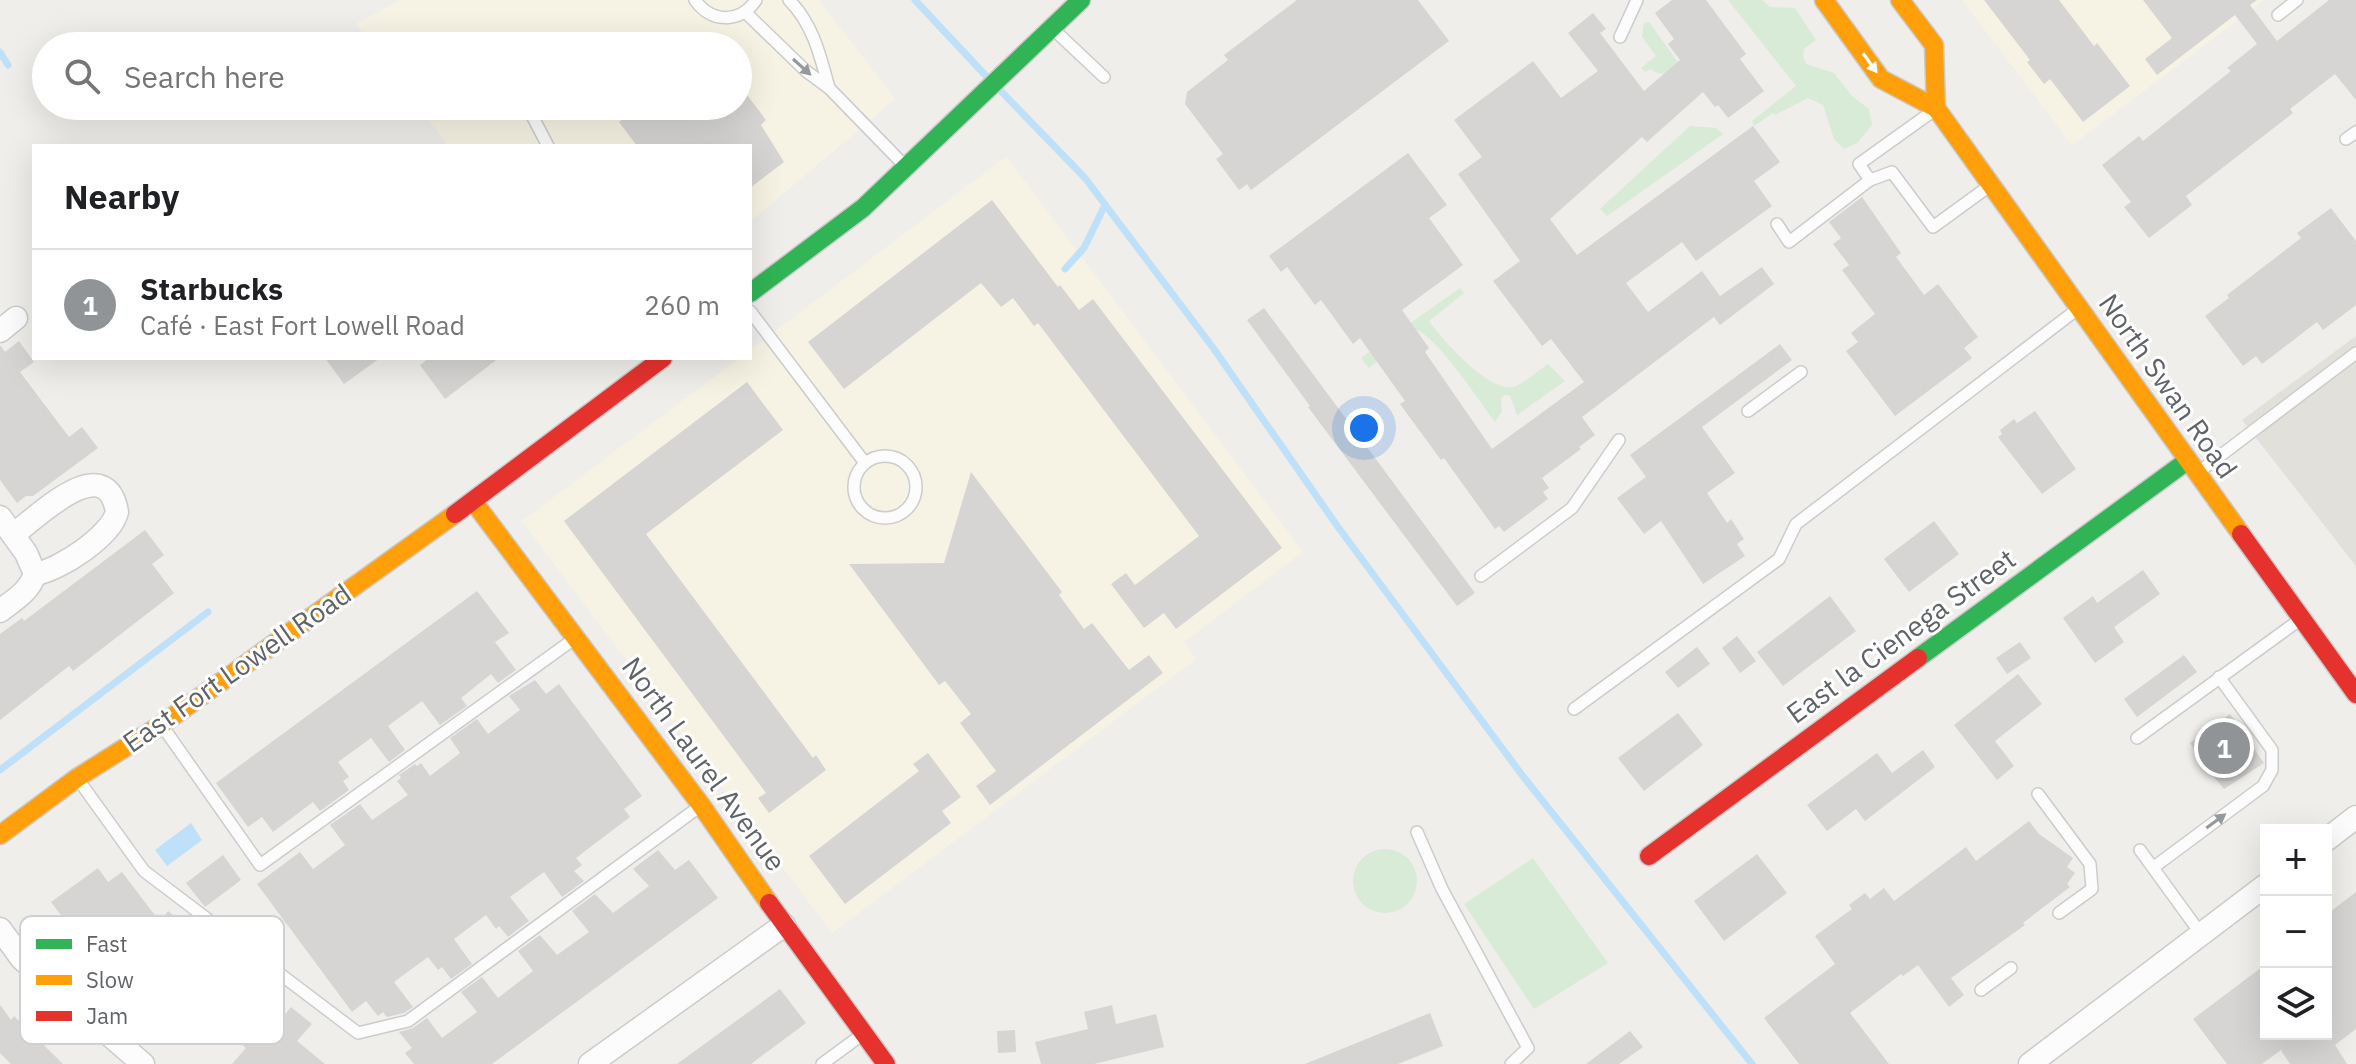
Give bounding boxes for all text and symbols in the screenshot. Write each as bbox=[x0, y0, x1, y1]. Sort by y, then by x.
search box bbox=[32, 32, 752, 120]
one-way arrow bbox=[1862, 52, 1878, 74]
icon: search bbox=[60, 54, 104, 98]
text: Search here bbox=[124, 57, 285, 96]
one-way arrow bbox=[793, 57, 812, 75]
text: Nearby bbox=[64, 174, 179, 218]
text: Starbucks bbox=[140, 269, 283, 308]
street label: North Swan Road bbox=[2091, 286, 2246, 485]
text: 1 bbox=[82, 288, 98, 322]
text: 260 m bbox=[644, 288, 720, 322]
text: Café · East Fort Lowell Road bbox=[140, 308, 465, 342]
your location bbox=[1344, 408, 1384, 448]
street label: East la Cienega Street bbox=[1779, 540, 2023, 731]
street label: East Fort Lowell Road bbox=[115, 575, 358, 760]
street label: North Laurel Avenue bbox=[614, 649, 795, 878]
pin: 1 bbox=[2198, 718, 2250, 778]
one-way arrow bbox=[2206, 814, 2227, 829]
map controls bbox=[2260, 824, 2332, 1040]
button: + bbox=[2260, 824, 2332, 896]
button: − bbox=[2260, 896, 2332, 968]
legend bbox=[20, 916, 284, 1044]
text: Fast bbox=[86, 929, 127, 958]
text: Slow bbox=[86, 965, 134, 994]
button: layers bbox=[2260, 968, 2332, 1040]
text: Jam bbox=[86, 1001, 128, 1030]

